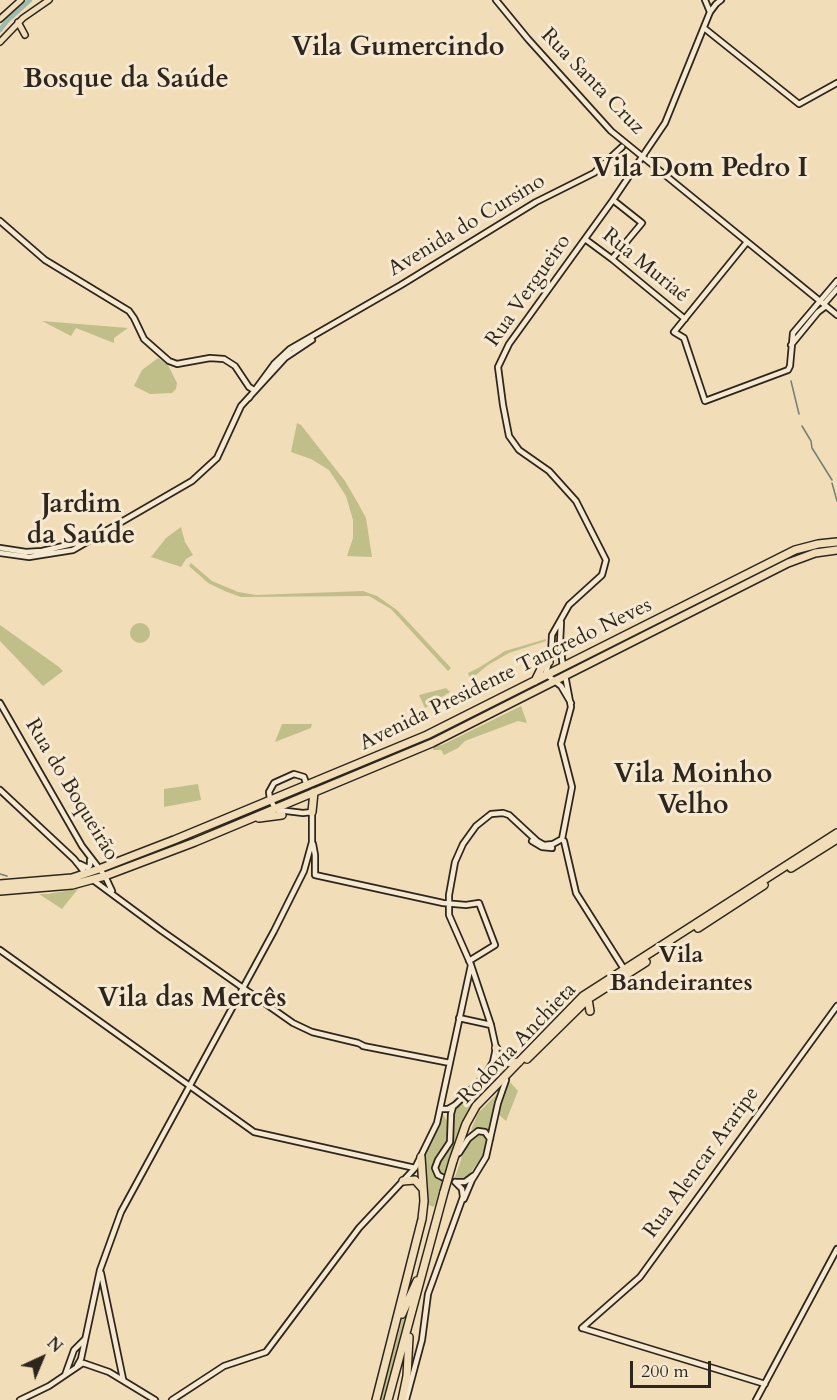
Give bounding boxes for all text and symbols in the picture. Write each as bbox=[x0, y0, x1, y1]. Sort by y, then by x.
street label: Rua Santa Cruz bbox=[535, 24, 649, 140]
district label: Vila Gumercindo bbox=[291, 33, 505, 65]
district label: Bosque da Saúde bbox=[23, 65, 229, 97]
district label: Vila Dom Pedro I bbox=[592, 154, 808, 186]
street label: Avenida do Cursino bbox=[384, 169, 550, 283]
street label: Rua Muriaé bbox=[597, 223, 693, 309]
street label: Rua Vergueiro bbox=[481, 230, 577, 352]
district label: Jardim da Saúde bbox=[27, 490, 135, 553]
street label: Avenida Presidente Tancredo Neves bbox=[356, 593, 656, 757]
street label: Rua do Boqueirão bbox=[19, 715, 123, 865]
district label: Vila Moinho Velho bbox=[614, 760, 772, 823]
district label: Vila Bandeirantes bbox=[609, 942, 753, 998]
street label: Rodovia Anchieta bbox=[454, 978, 582, 1110]
district label: Vila das Mercês bbox=[97, 984, 287, 1016]
street label: Rua Alencar Araripe bbox=[639, 1083, 765, 1243]
north arrow bbox=[12, 1328, 72, 1388]
text: N bbox=[42, 1332, 67, 1358]
scale bar bbox=[633, 1349, 714, 1387]
text: 200 m bbox=[641, 1359, 689, 1384]

